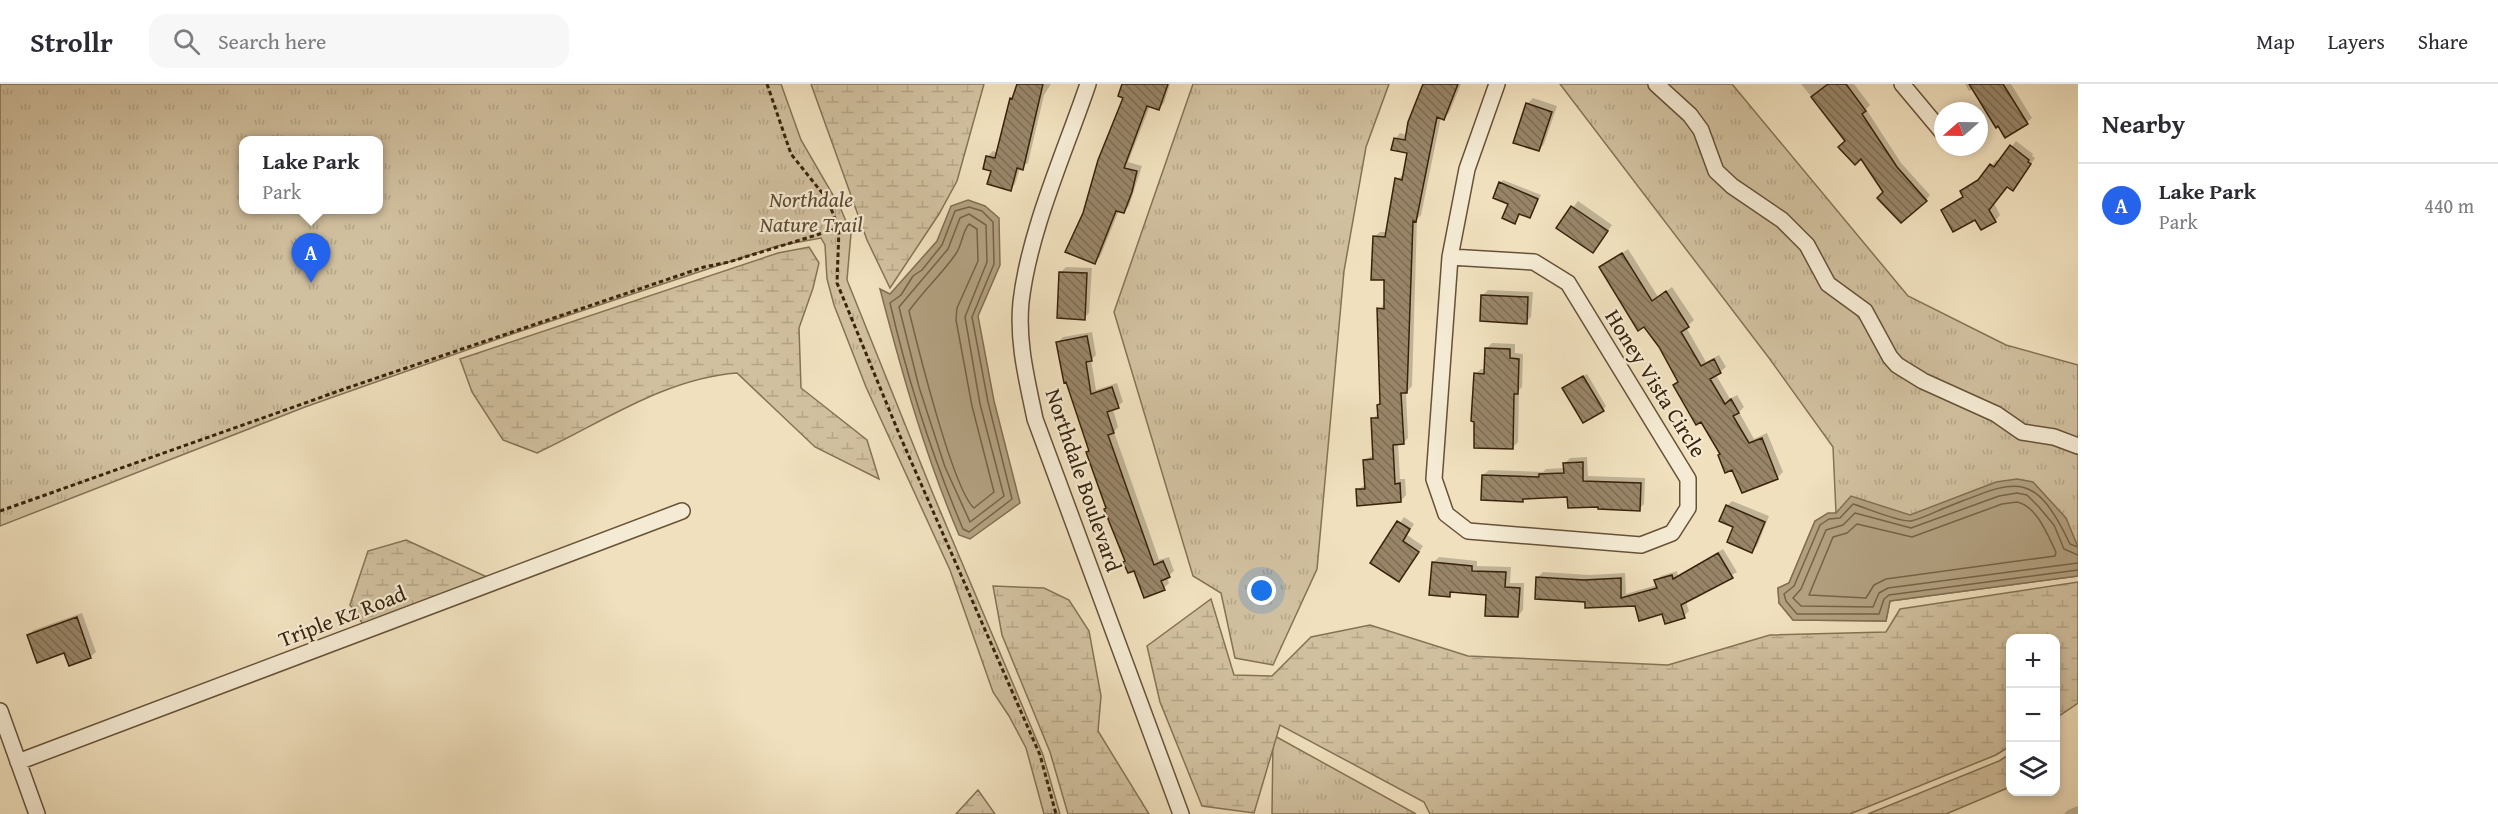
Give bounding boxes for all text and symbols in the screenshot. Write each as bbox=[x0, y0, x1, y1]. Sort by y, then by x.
search box bbox=[149, 14, 569, 68]
text: Strollr bbox=[30, 21, 113, 62]
icon: search bbox=[170, 25, 203, 58]
text: Search here bbox=[218, 25, 326, 57]
text: Map bbox=[2256, 26, 2295, 57]
text: Layers bbox=[2328, 26, 2385, 57]
text: Share bbox=[2418, 26, 2468, 57]
north arrow bbox=[1934, 102, 1988, 156]
text: Nearby bbox=[2102, 104, 2185, 143]
popup bbox=[239, 136, 383, 214]
text: Lake Park bbox=[262, 145, 360, 177]
text: Lake Park bbox=[2159, 175, 2256, 207]
text: Park bbox=[262, 177, 301, 206]
park label: Northdale Nature Trail bbox=[758, 183, 863, 240]
text: A bbox=[2115, 191, 2128, 220]
text: 440 m bbox=[2424, 191, 2474, 220]
text: Park bbox=[2159, 207, 2198, 236]
pin: A bbox=[292, 234, 330, 283]
street label: Honey Vista Circle bbox=[1598, 303, 1714, 463]
street label: Northdale Boulevard bbox=[1038, 384, 1130, 576]
your location bbox=[1247, 576, 1276, 605]
street label: Triple Kz Road bbox=[274, 577, 411, 655]
map controls bbox=[2006, 634, 2060, 796]
button: + bbox=[2006, 634, 2060, 688]
button: − bbox=[2006, 688, 2060, 742]
button: layers bbox=[2006, 742, 2060, 796]

